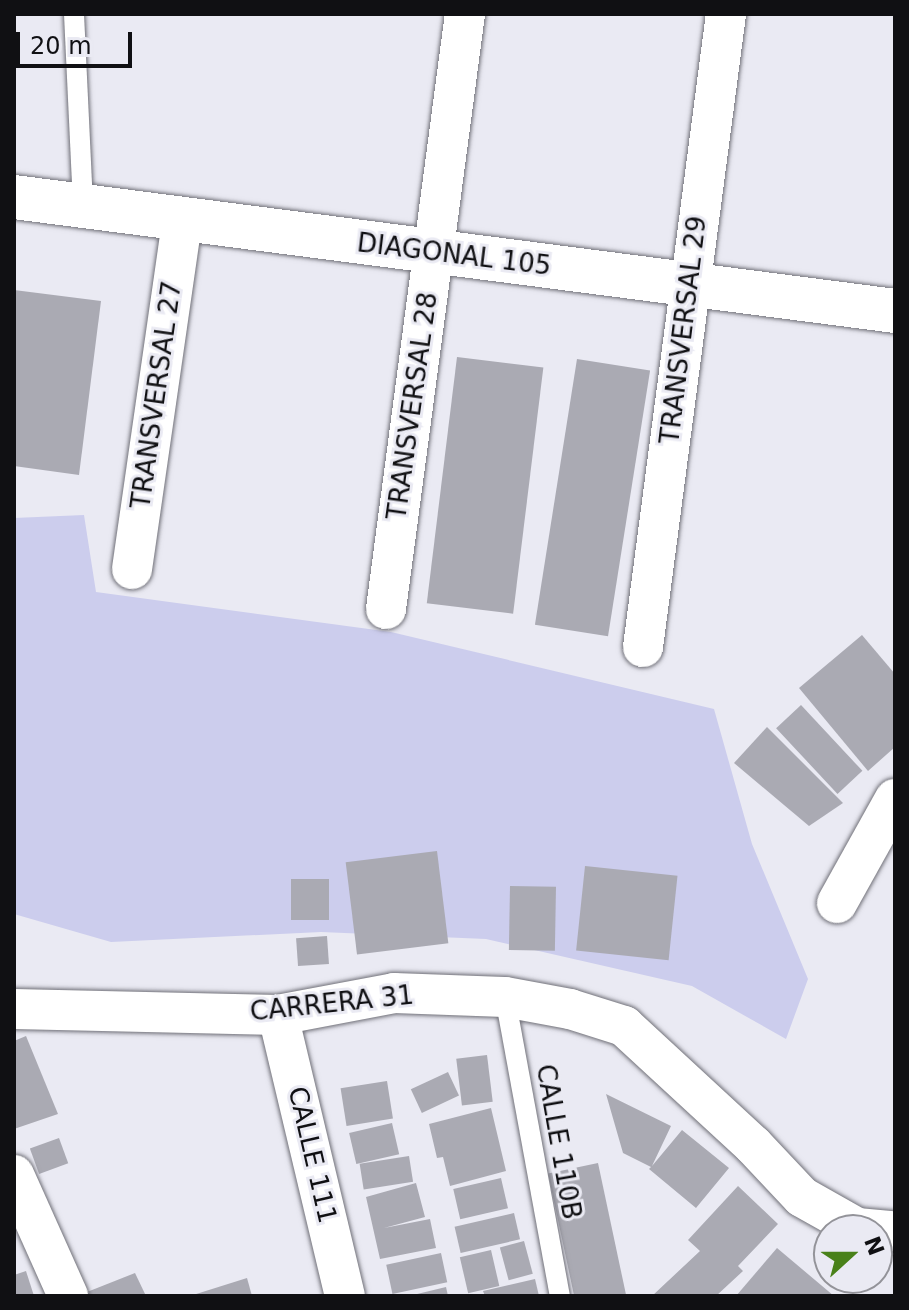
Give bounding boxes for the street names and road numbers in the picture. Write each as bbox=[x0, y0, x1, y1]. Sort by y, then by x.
street label: TRANSVERSAL 29 bbox=[655, 214, 713, 446]
street label: DIAGONAL 105 bbox=[355, 228, 553, 282]
street label: TRANSVERSAL 27 bbox=[126, 279, 188, 511]
street label: TRANSVERSAL 28 bbox=[382, 290, 444, 522]
street label: CARRERA 31 bbox=[248, 980, 416, 1028]
street label: CALLE 110B bbox=[529, 1062, 587, 1222]
street label: CALLE 111 bbox=[281, 1084, 343, 1226]

